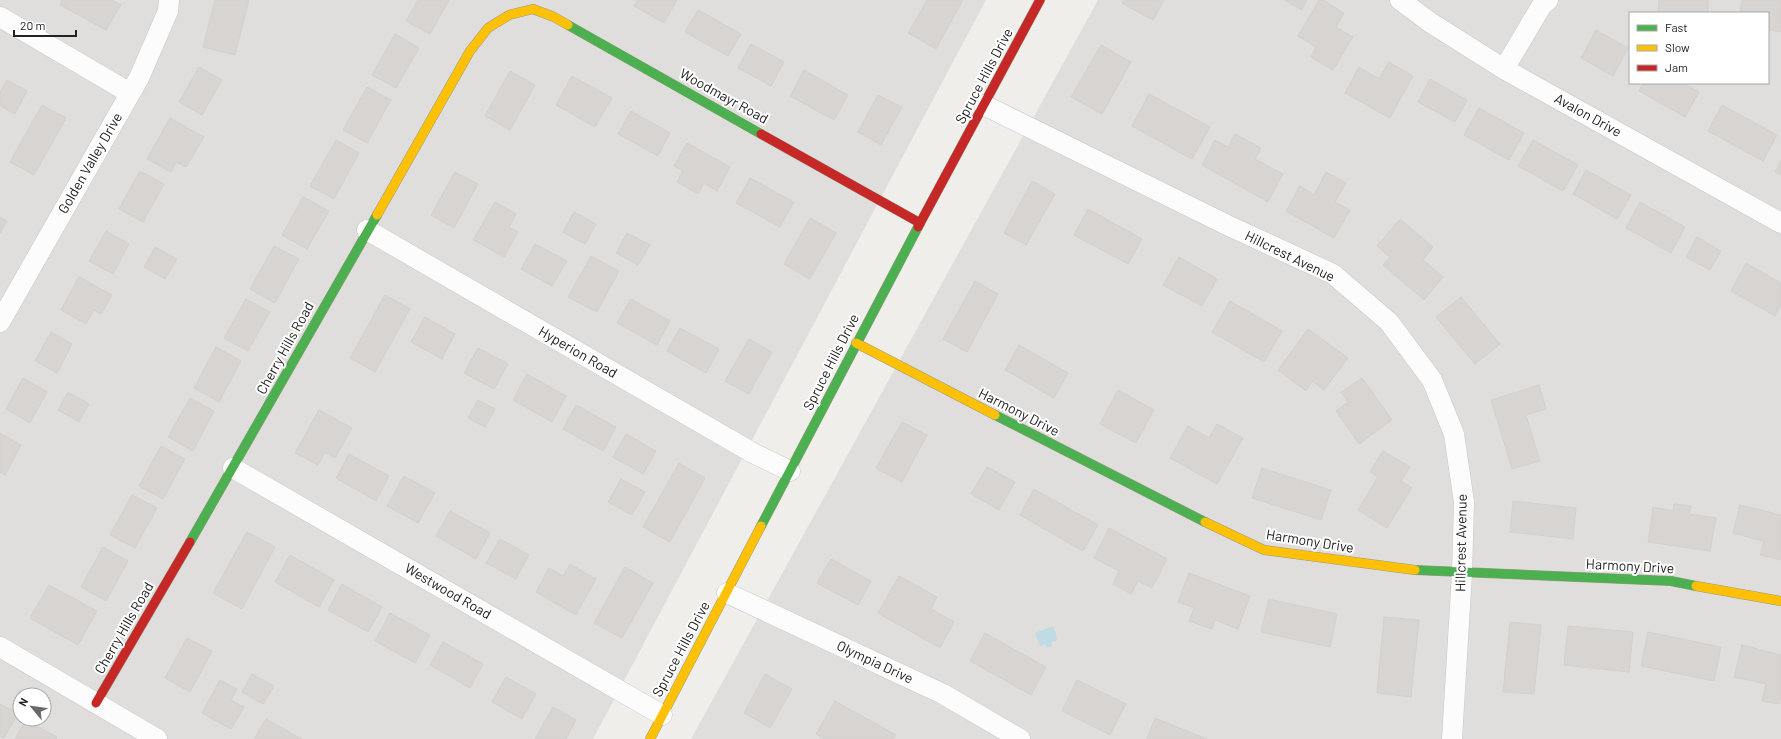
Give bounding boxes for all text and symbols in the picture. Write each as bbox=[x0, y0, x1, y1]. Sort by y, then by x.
scale bar bbox=[14, 12, 76, 38]
legend bbox=[1629, 12, 1769, 84]
text: 20 m bbox=[20, 18, 46, 32]
text: Fast bbox=[1665, 20, 1688, 34]
street label: Spruce Hills Drive bbox=[951, 25, 1016, 127]
text: Slow bbox=[1665, 40, 1690, 54]
text: Jam bbox=[1665, 60, 1688, 74]
street label: Woodmayr Road bbox=[677, 64, 771, 127]
street label: Avalon Drive bbox=[1552, 89, 1625, 140]
street label: Golden Valley Drive bbox=[54, 109, 125, 216]
street label: Hillcrest Avenue bbox=[1242, 226, 1338, 285]
street label: Cherry Hills Road bbox=[252, 299, 317, 397]
street label: Spruce Hills Drive bbox=[799, 311, 862, 413]
street label: Hyperion Road bbox=[536, 322, 621, 381]
street label: Harmony Drive bbox=[976, 384, 1062, 439]
street label: Hillcrest Avenue bbox=[1451, 494, 1470, 592]
street label: Harmony Drive bbox=[1265, 525, 1355, 556]
street label: Harmony Drive bbox=[1585, 555, 1675, 576]
street label: Westwood Road bbox=[402, 559, 495, 622]
street label: Cherry Hills Road bbox=[90, 579, 157, 677]
street label: Spruce Hills Drive bbox=[648, 598, 713, 700]
street label: Olympia Drive bbox=[834, 636, 916, 687]
north arrow bbox=[12, 687, 52, 727]
text: N bbox=[15, 696, 30, 708]

